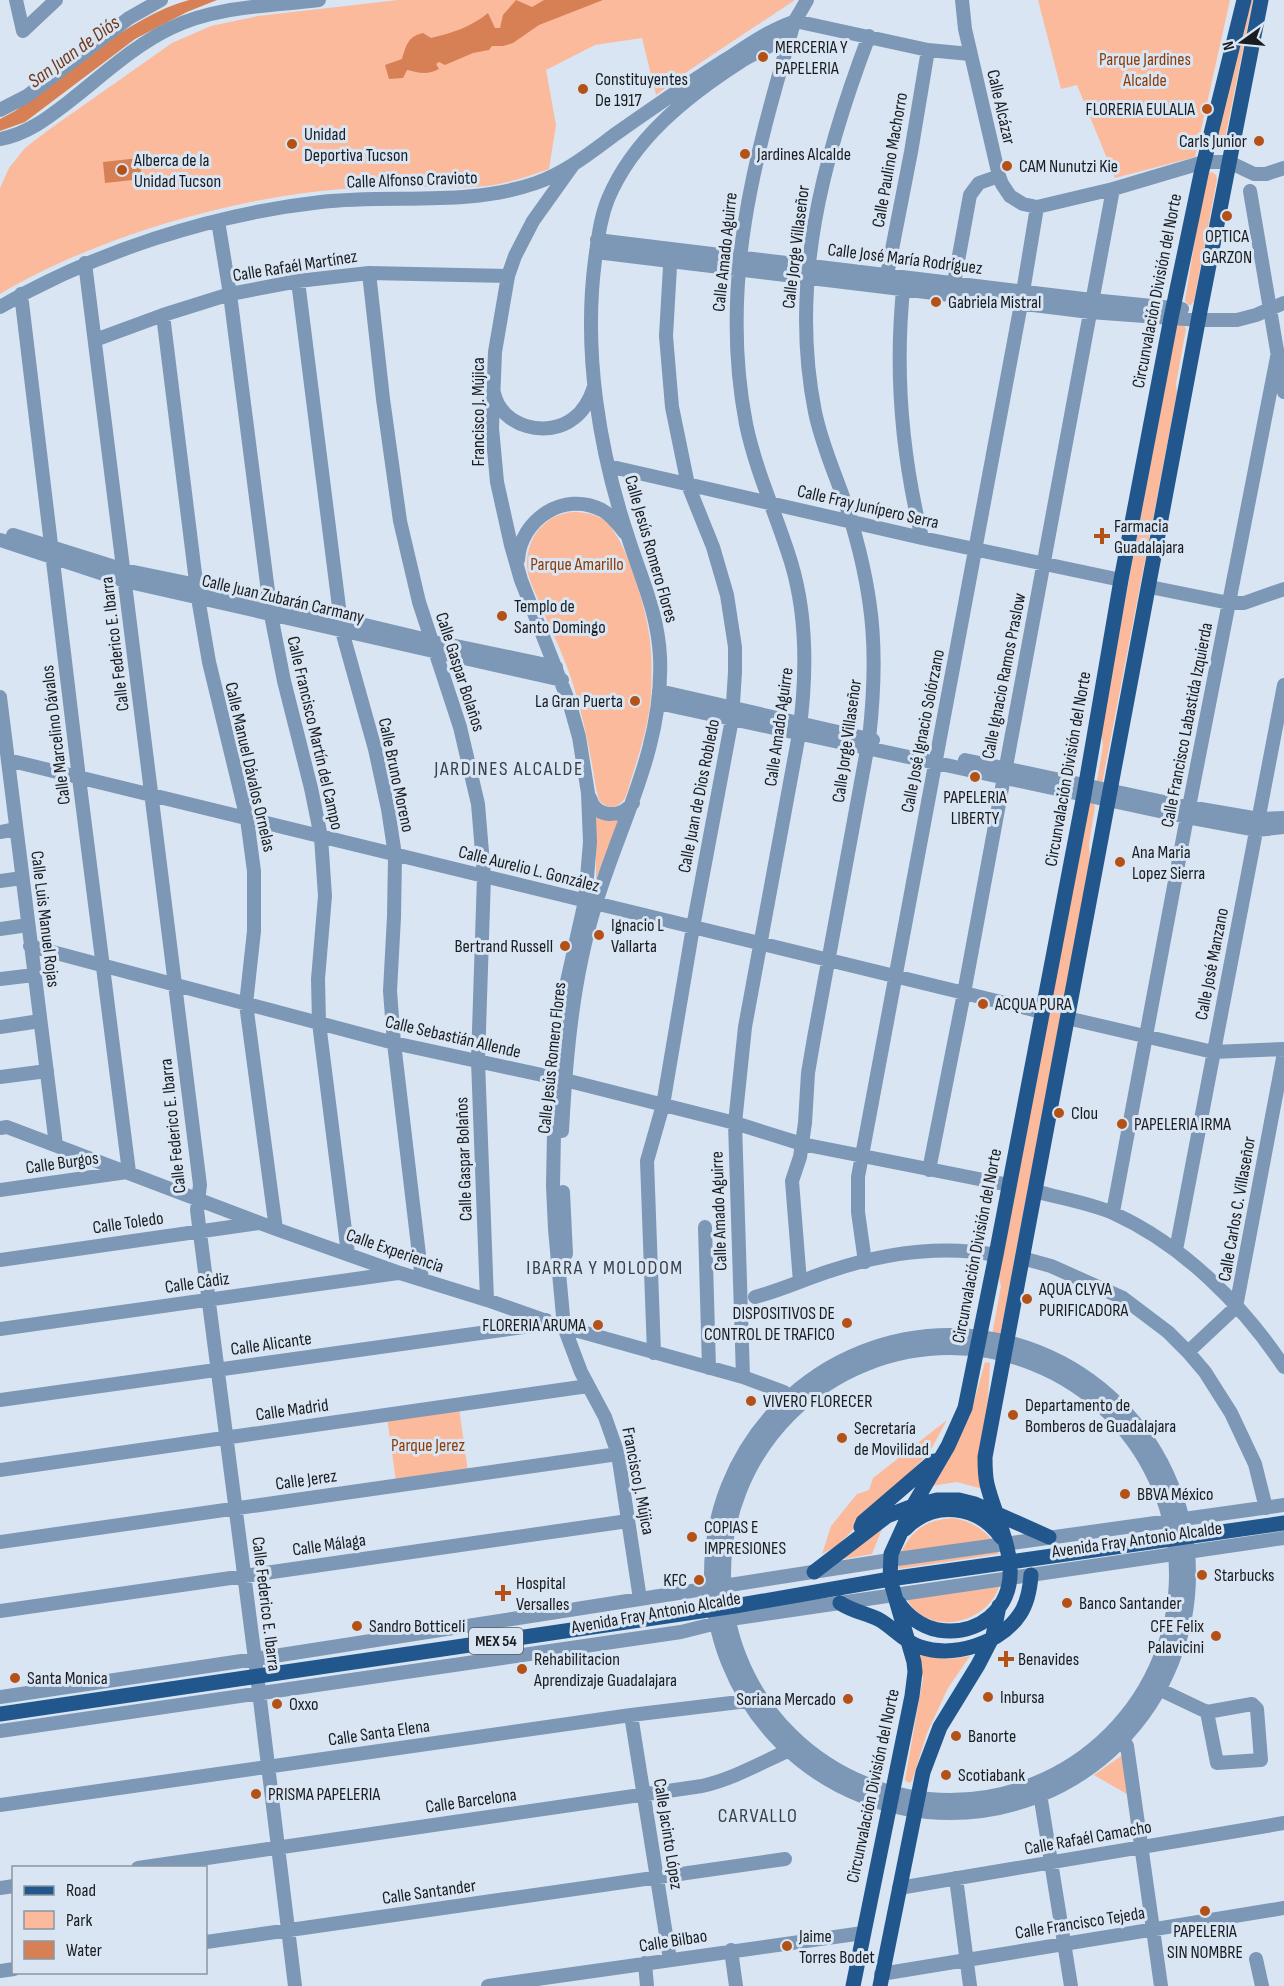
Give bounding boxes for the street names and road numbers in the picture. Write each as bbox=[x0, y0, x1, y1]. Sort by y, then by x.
street label: Calle Alcázar bbox=[982, 68, 1020, 146]
street label: Calle Paulino Machorro bbox=[868, 91, 912, 229]
street label: Calle Alfonso Cravioto bbox=[346, 167, 478, 193]
street label: Calle Jorge Villaseñor bbox=[778, 184, 814, 310]
street label: Calle Amado Aguirre bbox=[708, 191, 742, 313]
street label: Circunvalación División del Norte bbox=[1128, 192, 1186, 390]
street label: Calle José María Rodríguez bbox=[826, 239, 984, 279]
street label: Calle Rafaél Martínez bbox=[231, 246, 359, 286]
street label: Francisco J. Mújica bbox=[468, 357, 489, 467]
street label: Calle Jesús Romero Flores bbox=[620, 473, 682, 625]
street label: Calle Fray Junípero Serra bbox=[795, 481, 941, 534]
street label: Calle Juan Zubarán Carmany bbox=[200, 570, 366, 628]
street label: Calle Federico E. Ibarra bbox=[96, 575, 134, 712]
street label: Calle Ignacio Ramos Praslow bbox=[978, 591, 1030, 761]
street label: Calle Gaspar Bolaños bbox=[431, 610, 489, 734]
street label: Calle Francisco Labastida Izquierda bbox=[1157, 621, 1217, 829]
street label: Calle Francisco Martín del Campo bbox=[282, 634, 348, 832]
street label: Calle José Ignacio Solórzano bbox=[897, 648, 949, 814]
street label: Calle Marcelino Dávalos bbox=[37, 664, 75, 806]
street label: Calle Amado Aguirre bbox=[760, 666, 798, 788]
street label: Circunvalación División del Norte bbox=[1040, 670, 1096, 868]
street label: Calle Jorge Villaseñor bbox=[828, 678, 866, 804]
street label: Calle Manuel Dávalos Ornelas bbox=[220, 680, 280, 854]
street label: Calle Bruno Moreno bbox=[374, 716, 418, 834]
street label: Calle Juan de Dios Robledo bbox=[674, 717, 724, 875]
street label: Calle Aurelio L. González bbox=[456, 841, 602, 897]
street label: Calle Luis Manuel Rojas bbox=[26, 849, 64, 989]
street label: Calle José Manzano bbox=[1191, 906, 1233, 1022]
street label: Calle Jesús Romero Flores bbox=[534, 981, 570, 1135]
street label: Calle Sebastián Allende bbox=[383, 1011, 523, 1063]
street label: Calle Federico E. Ibarra bbox=[155, 1058, 191, 1194]
street label: Calle Gaspar Bolaños bbox=[451, 1097, 477, 1221]
street label: Calle Carlos C. Villaseñor bbox=[1214, 1135, 1260, 1283]
street label: Calle Burgos bbox=[24, 1147, 100, 1179]
street label: Circunvalación División del Norte bbox=[948, 1147, 1006, 1345]
street label: Calle Amado Aguirre bbox=[706, 1151, 732, 1271]
street label: Calle Toledo bbox=[91, 1208, 165, 1238]
street label: Calle Experiencia bbox=[343, 1224, 447, 1278]
street label: Calle Cádiz bbox=[163, 1268, 231, 1298]
street label: Calle Alicante bbox=[229, 1328, 313, 1360]
street label: Calle Madrid bbox=[254, 1395, 330, 1425]
street label: Francisco J. Mújica bbox=[617, 1425, 659, 1537]
street label: Calle Jerez bbox=[274, 1465, 339, 1495]
street label: Avenida Fray Antonio Alcalde bbox=[1050, 1518, 1223, 1562]
street label: Calle Málaga bbox=[291, 1529, 367, 1561]
street label: Calle Federico E. Ibarra bbox=[247, 1536, 285, 1673]
street label: Avenida Fray Antonio Alcalde bbox=[569, 1588, 742, 1638]
road number: MEX 54 bbox=[469, 1628, 523, 1654]
street label: Circunvalación División del Norte bbox=[842, 1687, 904, 1885]
street label: Calle Santa Elena bbox=[327, 1715, 431, 1751]
street label: Calle Jacinto López bbox=[649, 1777, 687, 1891]
street label: Calle Barcelona bbox=[424, 1784, 518, 1818]
street label: Calle Rafaél Camacho bbox=[1023, 1816, 1153, 1860]
street label: Calle Santander bbox=[381, 1875, 477, 1909]
street label: Calle Francisco Tejeda bbox=[1014, 1902, 1146, 1944]
street label: Calle Bilbao bbox=[637, 1925, 709, 1957]

